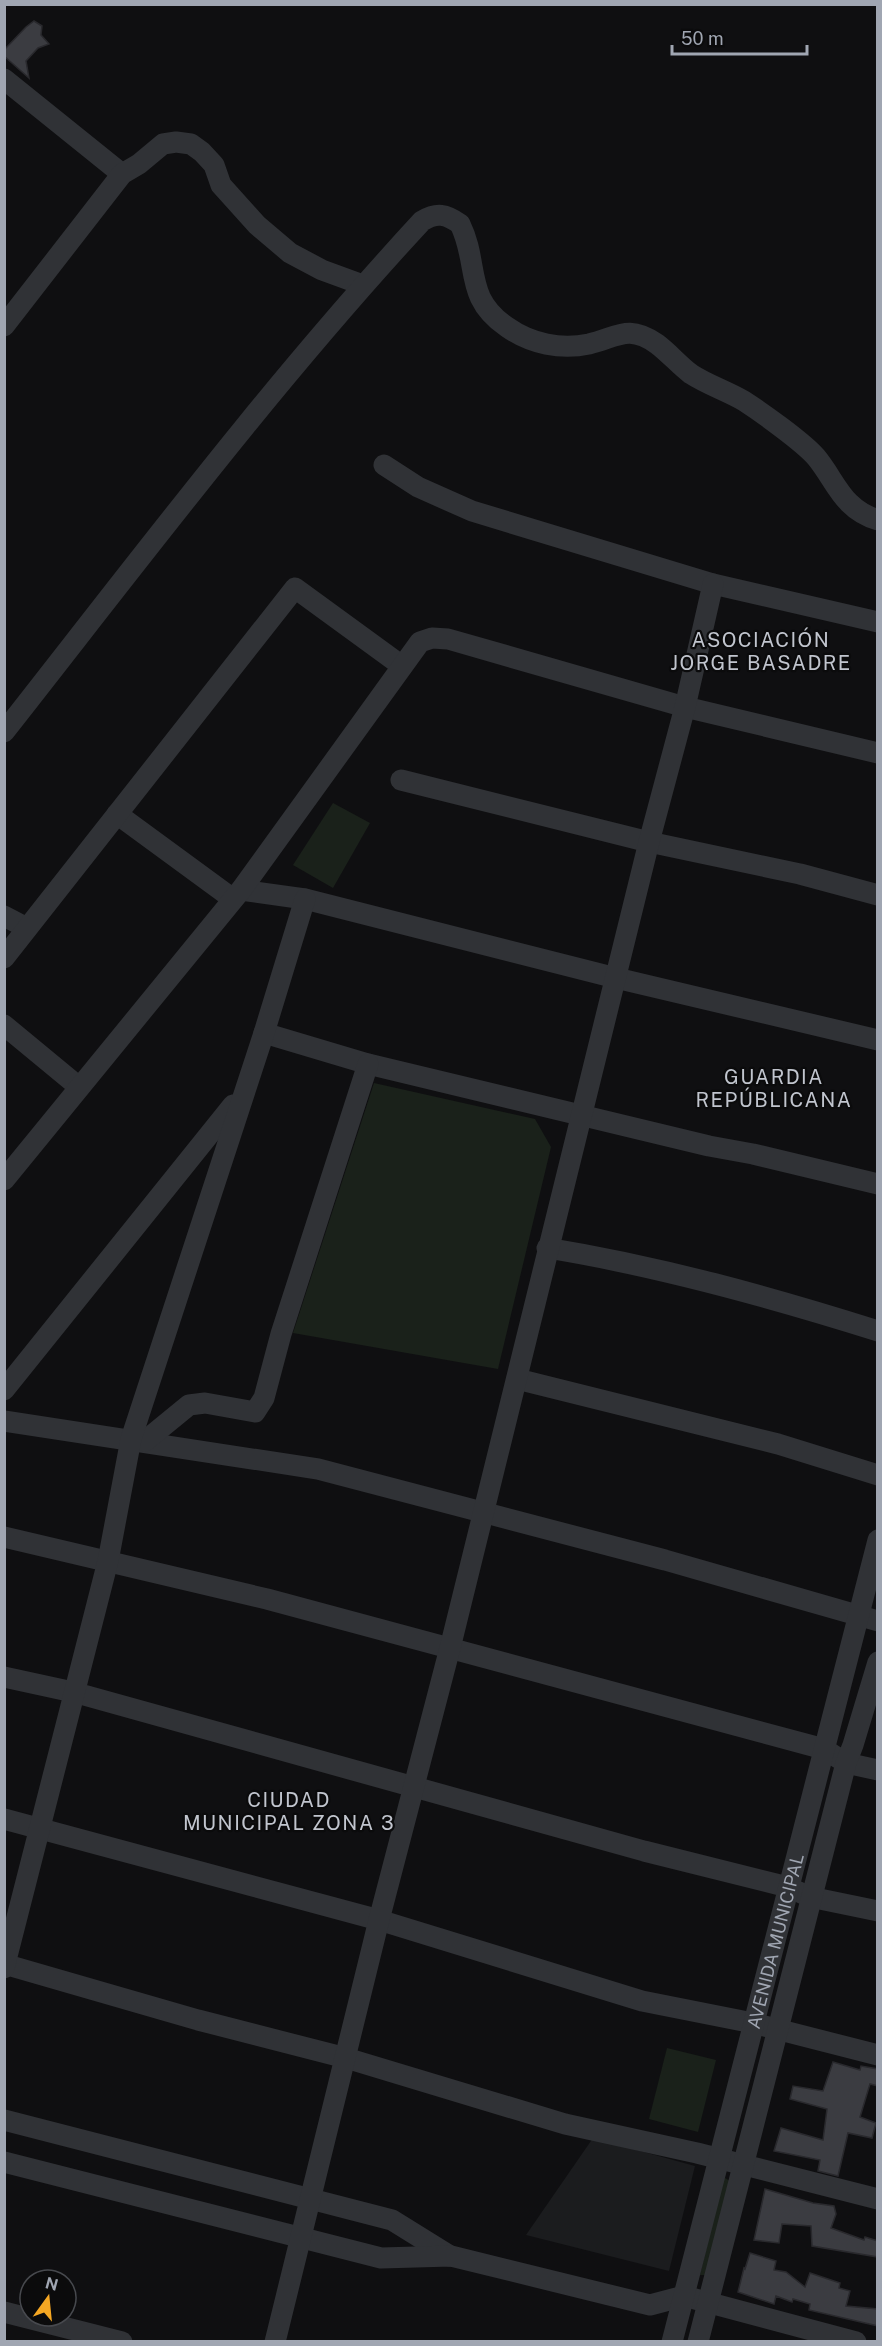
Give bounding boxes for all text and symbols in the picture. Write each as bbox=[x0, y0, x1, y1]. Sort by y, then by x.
scale bar bbox=[672, 18, 807, 56]
text: 50 m bbox=[681, 28, 724, 49]
district label: ASOCIACIÓN JORGE BASADRE bbox=[670, 627, 852, 675]
district label: GUARDIA REPÚBLICANA bbox=[695, 1065, 853, 1112]
district label: CIUDAD MUNICIPAL ZONA 3 bbox=[183, 1788, 395, 1835]
street label: AVENIDA MUNICIPAL bbox=[742, 1851, 808, 2031]
north arrow bbox=[18, 2268, 78, 2328]
text: N bbox=[43, 2273, 60, 2295]

